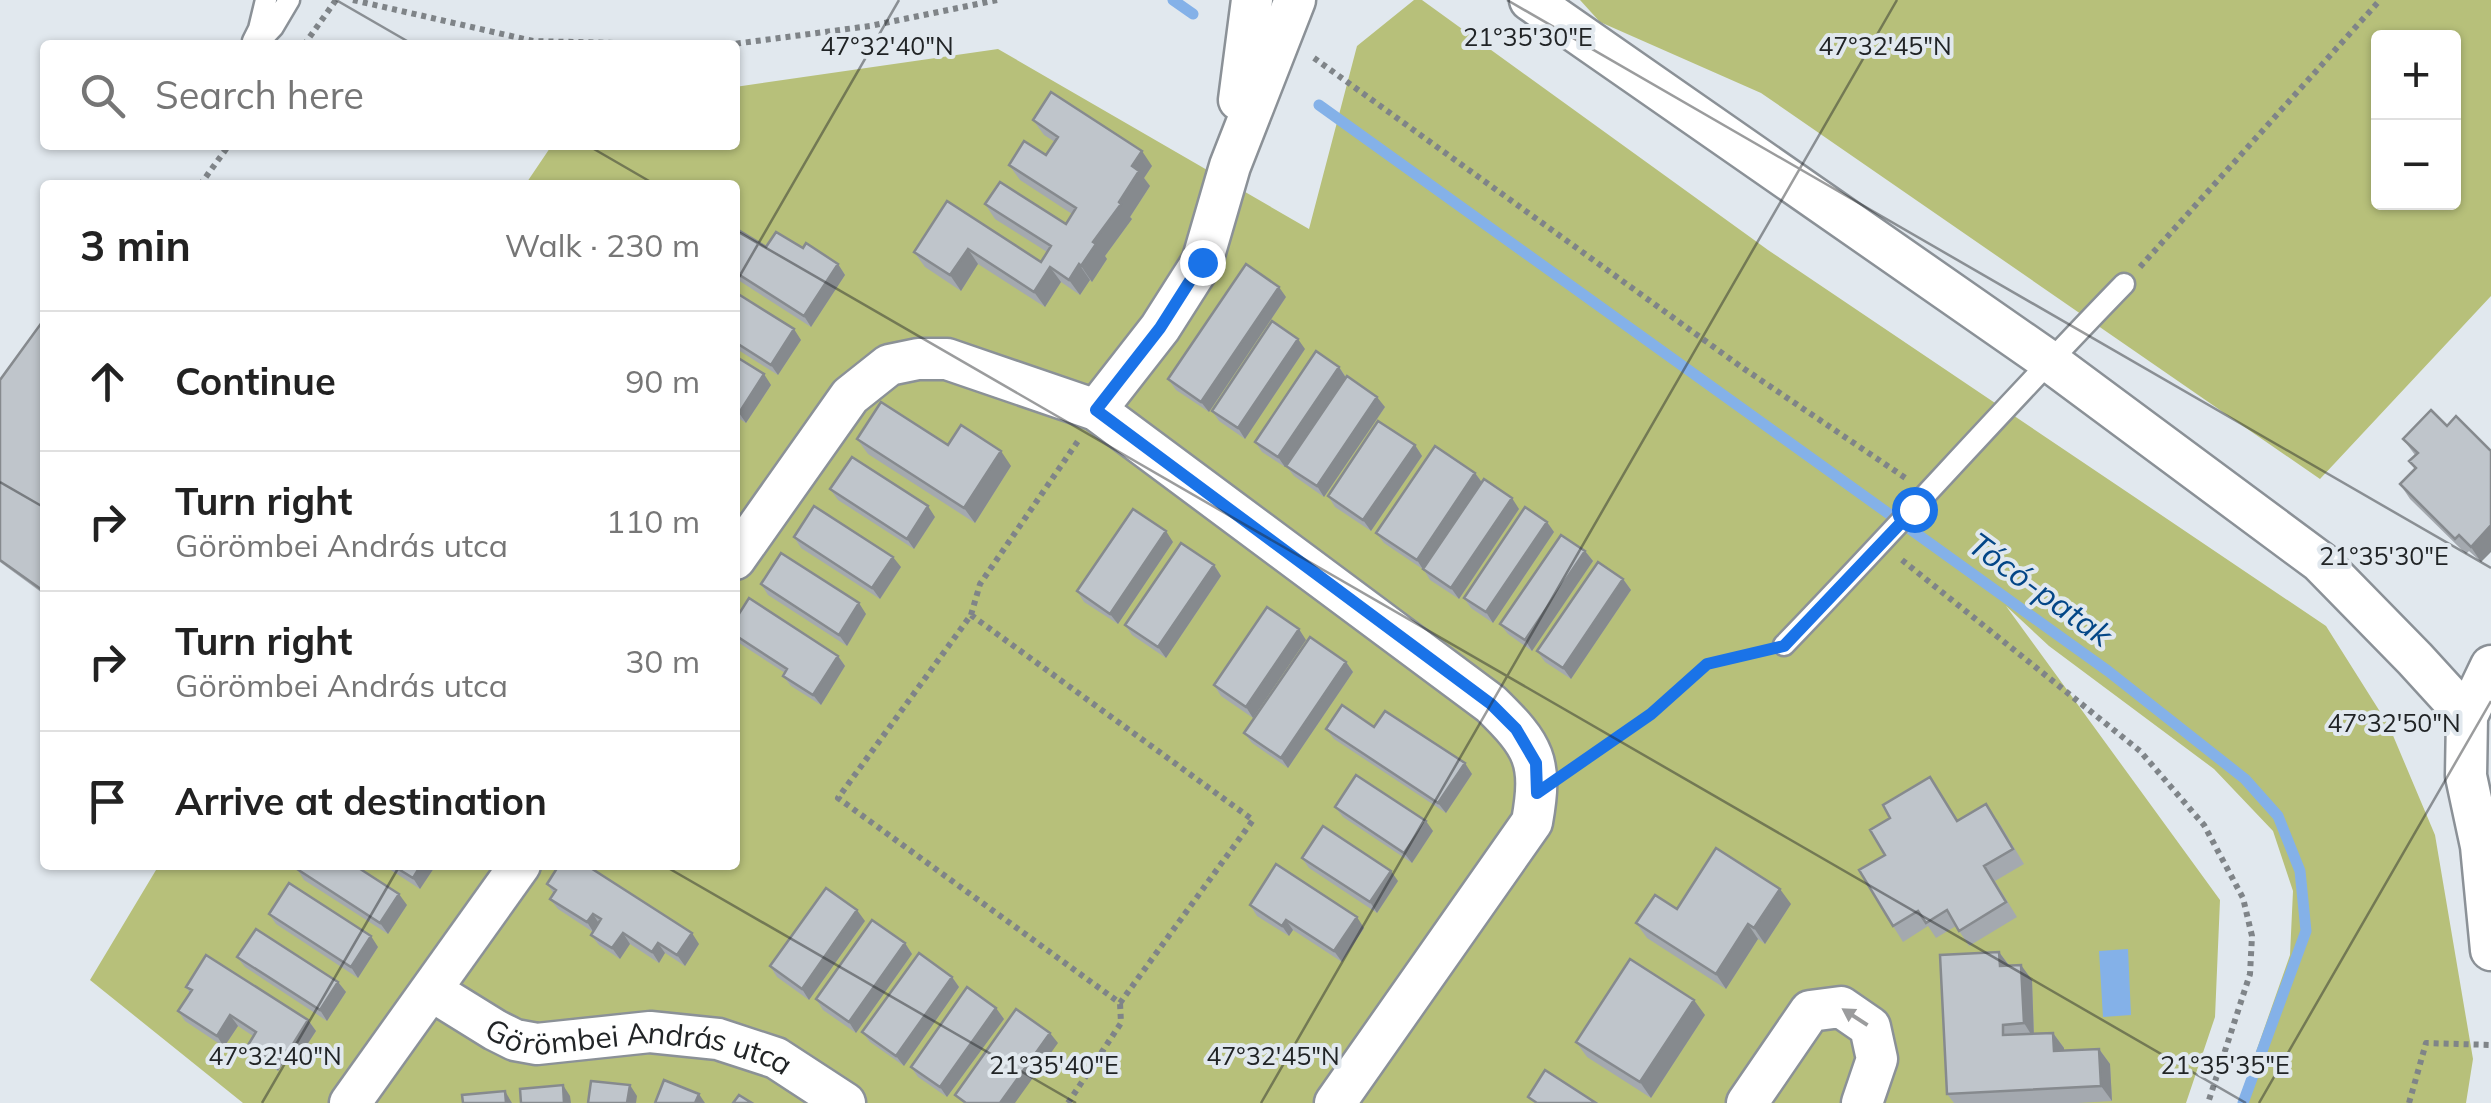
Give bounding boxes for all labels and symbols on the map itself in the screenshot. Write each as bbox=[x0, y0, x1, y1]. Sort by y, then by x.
text: 21°35'30"E bbox=[1463, 21, 1593, 52]
text: 47°32'40"N bbox=[820, 30, 954, 61]
text: 47°32'45"N bbox=[1818, 30, 1952, 61]
route end bbox=[1180, 240, 1226, 286]
route start bbox=[1892, 487, 1938, 533]
water label: Tócó-patak bbox=[1961, 523, 2122, 656]
text: 21°35'30"E bbox=[2319, 540, 2449, 571]
text: 47°32'50"N bbox=[2327, 707, 2461, 738]
one-way arrow bbox=[1841, 1008, 1868, 1027]
street label: Görömbei András utca bbox=[479, 1009, 800, 1083]
text: 47°32'40"N bbox=[208, 1040, 342, 1071]
text: 47°32'45"N bbox=[1206, 1040, 1340, 1071]
text: 21°35'40"E bbox=[989, 1049, 1119, 1080]
text: 21°35'35"E bbox=[2160, 1049, 2290, 1080]

